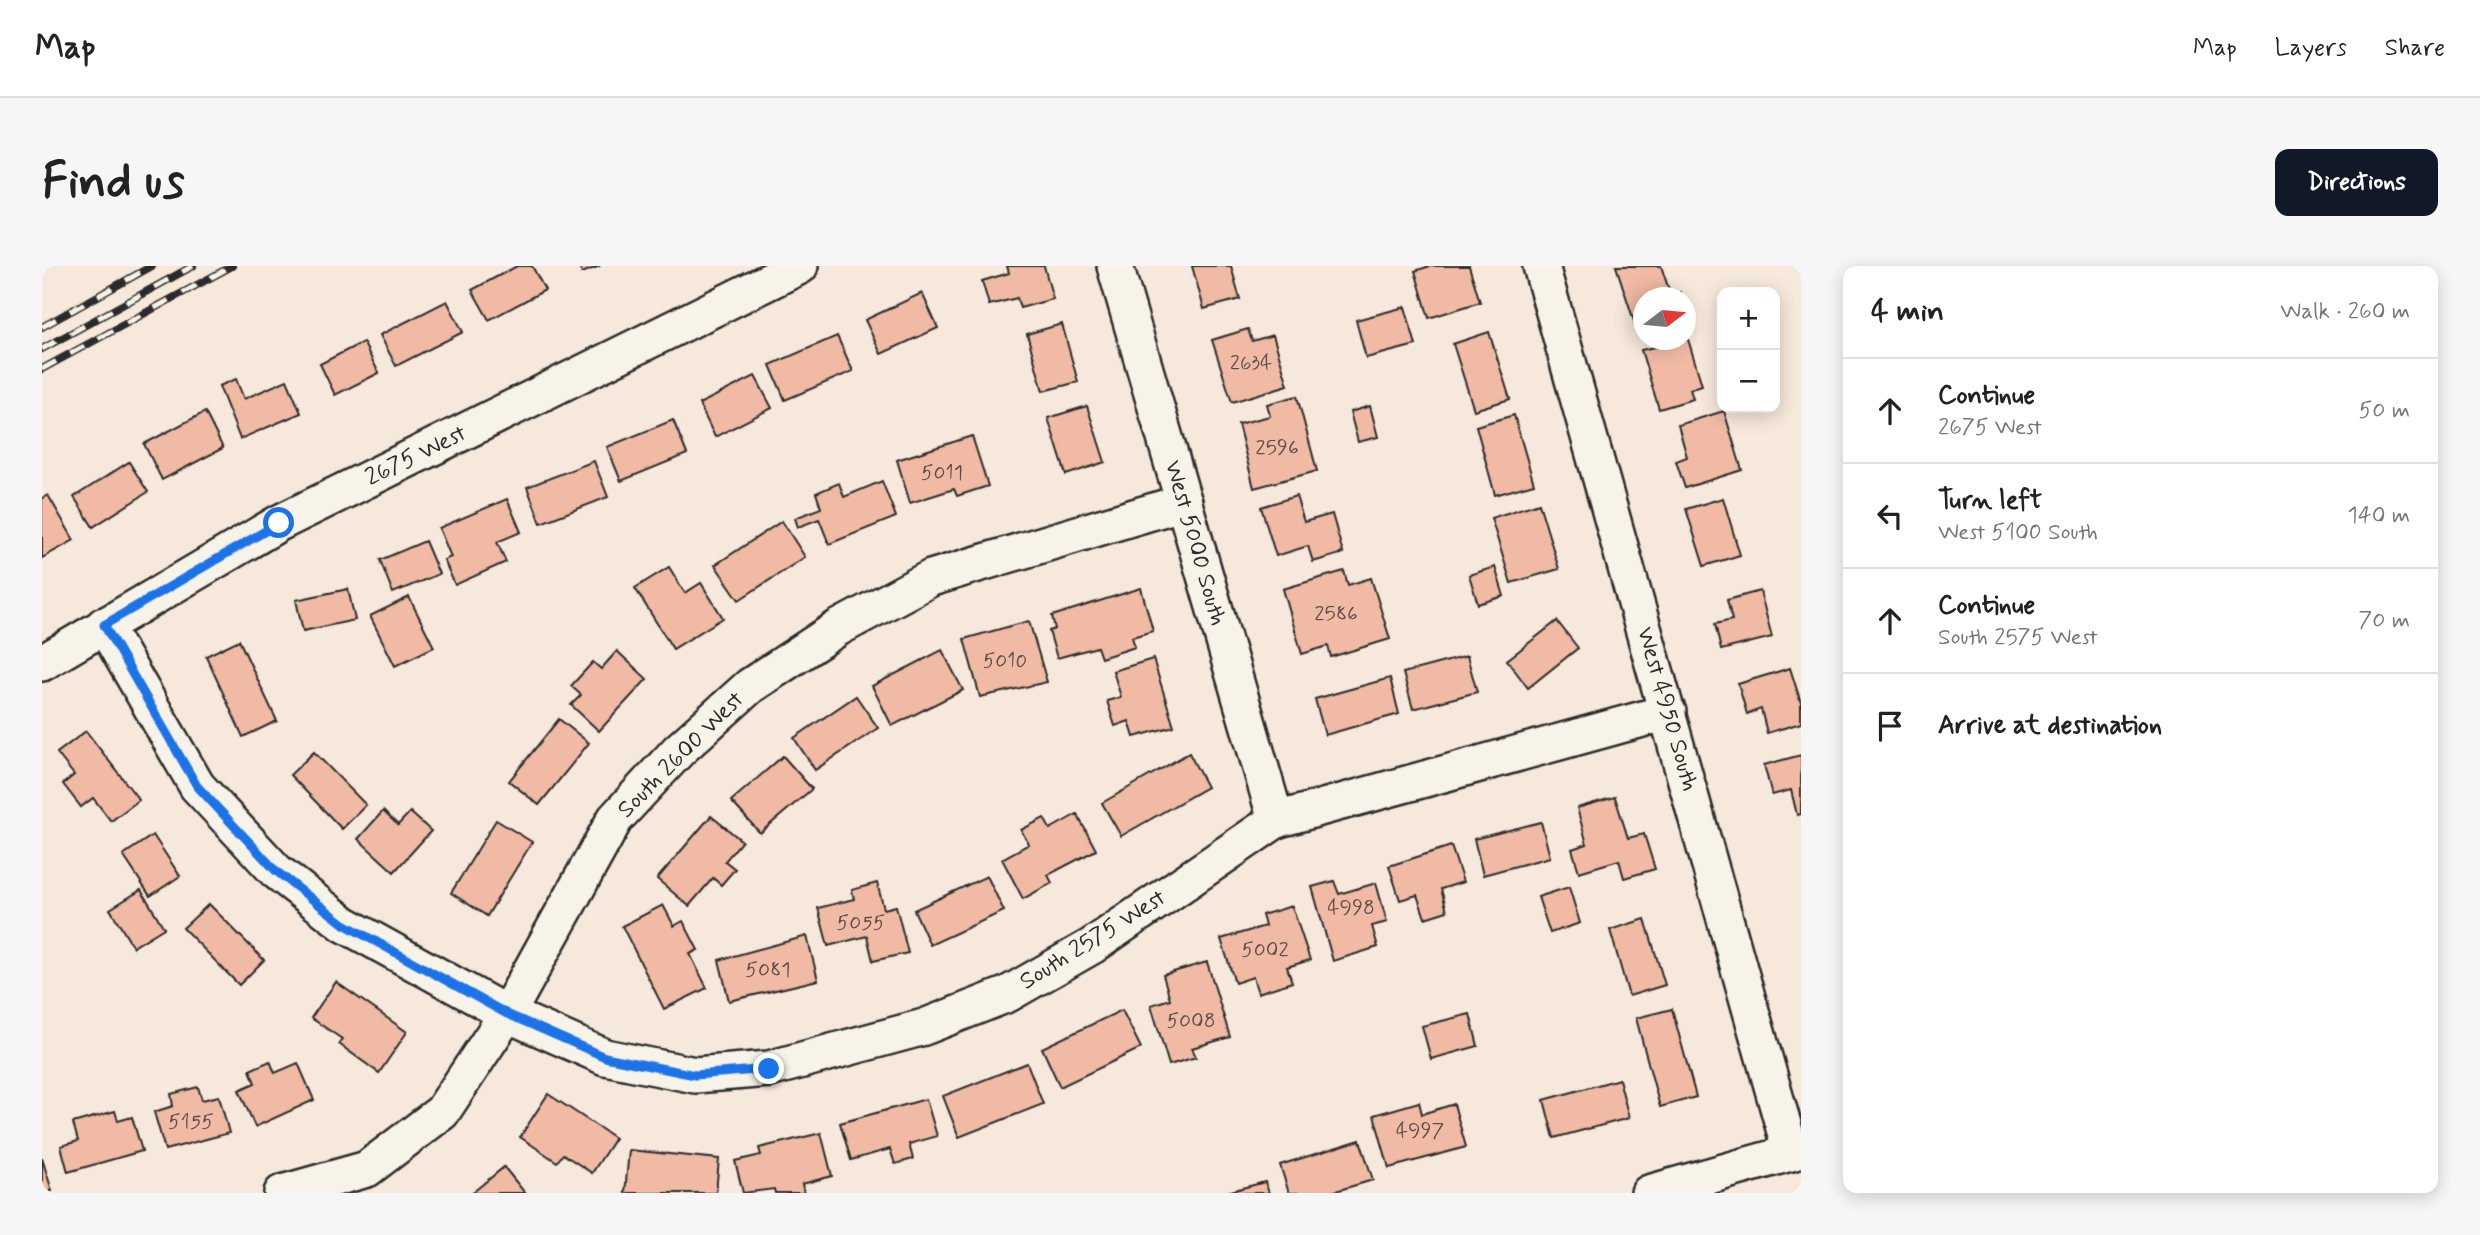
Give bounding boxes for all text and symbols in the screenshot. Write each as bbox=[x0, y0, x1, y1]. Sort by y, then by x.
text: Map bbox=[35, 26, 95, 70]
text: Map bbox=[2193, 33, 2237, 64]
text: Layers bbox=[2275, 33, 2347, 64]
text: Share bbox=[2385, 33, 2445, 64]
button: Directions bbox=[2275, 149, 2438, 216]
text: Find us bbox=[42, 150, 185, 215]
north arrow bbox=[1633, 287, 1696, 350]
map controls bbox=[1717, 287, 1780, 413]
button: + bbox=[1717, 287, 1780, 350]
text: 4 min bbox=[1871, 292, 1944, 331]
text: Walk · 260 m bbox=[2280, 297, 2410, 327]
house number: 2634 bbox=[1230, 349, 1272, 377]
button: − bbox=[1717, 350, 1780, 413]
text: Continue bbox=[1938, 379, 2035, 413]
icon: ahead bbox=[1871, 392, 1909, 430]
text: 50 m bbox=[2359, 396, 2410, 426]
text: 2675 West bbox=[1938, 413, 2042, 443]
street label: 2675 West bbox=[360, 418, 472, 494]
house number: 2596 bbox=[1255, 434, 1299, 462]
street label: West 5000 South bbox=[1157, 457, 1233, 629]
house number: 5011 bbox=[921, 459, 963, 487]
text: Turn left bbox=[1938, 484, 2042, 518]
icon: left bbox=[1871, 497, 1909, 535]
text: 140 m bbox=[2347, 501, 2410, 531]
route start bbox=[263, 507, 294, 538]
text: West 5100 South bbox=[1938, 518, 2098, 548]
text: Continue bbox=[1938, 589, 2035, 623]
house number: 2586 bbox=[1314, 600, 1358, 628]
icon: ahead bbox=[1871, 602, 1909, 640]
text: 70 m bbox=[2358, 606, 2410, 636]
street label: West 4950 South bbox=[1629, 623, 1705, 795]
text: South 2575 West bbox=[1938, 623, 2098, 653]
house number: 5010 bbox=[983, 647, 1027, 675]
street label: South 2600 West bbox=[611, 685, 751, 825]
icon: arrive bbox=[1871, 707, 1909, 745]
text: Arrive at destination bbox=[1938, 709, 2162, 743]
street label: South 2575 West bbox=[1014, 882, 1172, 997]
house number: 4998 bbox=[1327, 894, 1375, 922]
house number: 5055 bbox=[837, 909, 885, 937]
house number: 5002 bbox=[1241, 936, 1289, 964]
house number: 5081 bbox=[745, 956, 791, 984]
house number: 5008 bbox=[1166, 1007, 1216, 1035]
route end bbox=[753, 1053, 784, 1084]
house number: 5155 bbox=[168, 1108, 214, 1136]
house number: 4997 bbox=[1396, 1117, 1445, 1145]

